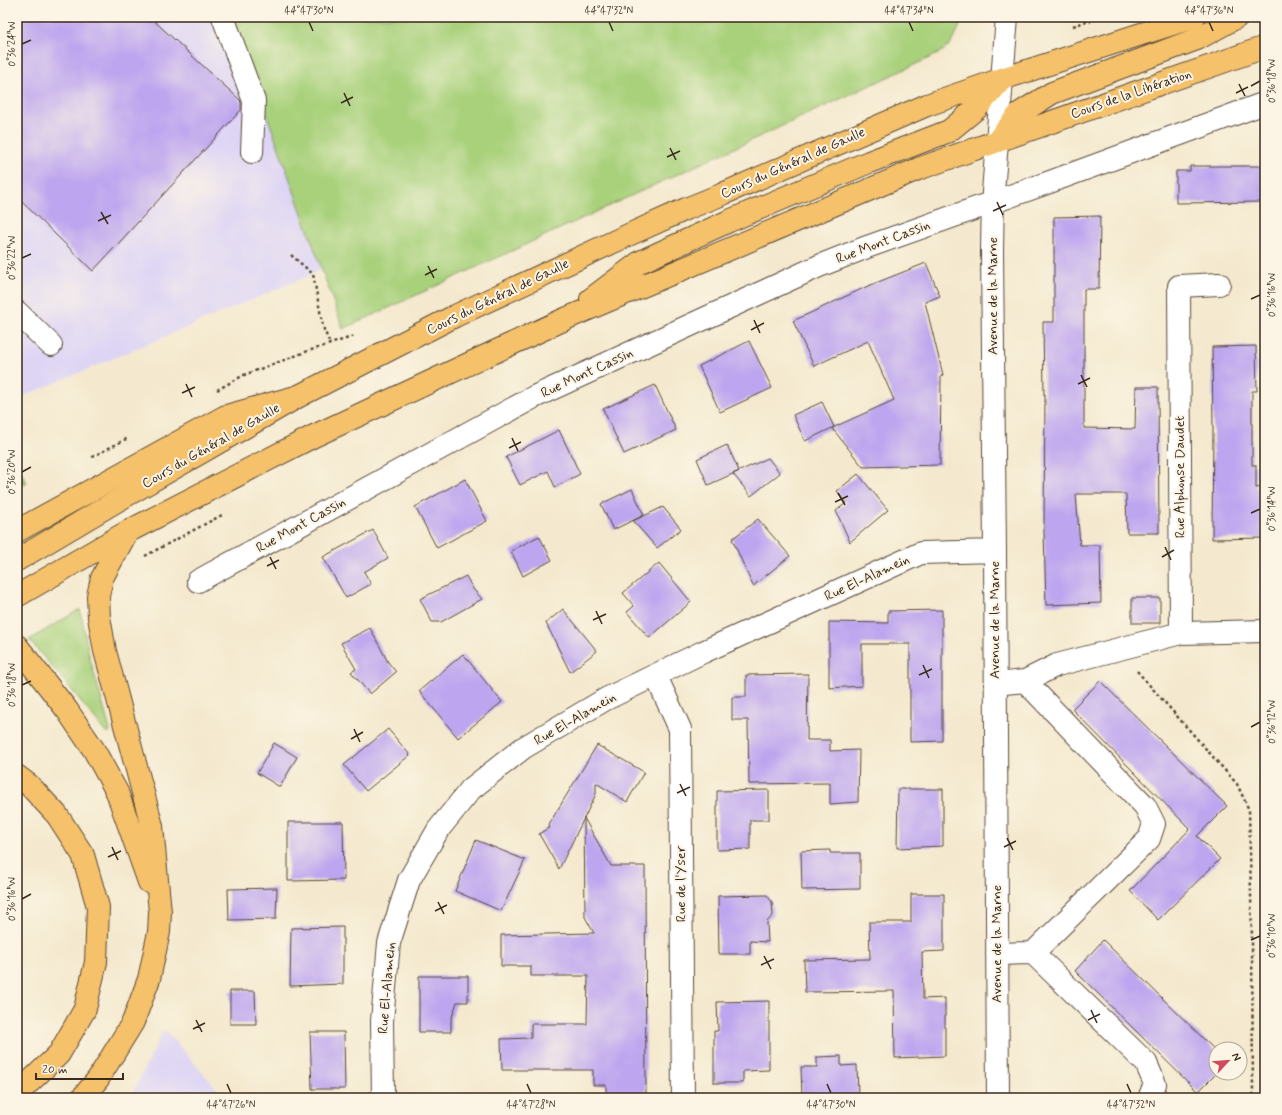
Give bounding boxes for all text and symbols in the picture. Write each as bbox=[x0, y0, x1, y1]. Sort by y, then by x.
text: 44°47'30"N bbox=[285, 4, 334, 18]
text: 44°47'32"N bbox=[585, 4, 634, 18]
text: 44°47'34"N bbox=[884, 4, 934, 18]
text: 44°47'36"N bbox=[1185, 4, 1234, 18]
text: 0°36'24"W bbox=[5, 22, 19, 66]
text: 0°36'18"W bbox=[1265, 59, 1279, 103]
street label: Cours de la Libération bbox=[1068, 65, 1194, 123]
street label: Cours du Général de Gaulle bbox=[718, 123, 868, 203]
street label: Rue Mont Cassin bbox=[833, 216, 933, 268]
text: 0°36'22"W bbox=[5, 236, 19, 280]
street label: Avenue de la Marne bbox=[984, 237, 1002, 355]
street label: Cours du Général de Gaulle bbox=[424, 255, 572, 339]
text: 0°36'16"W bbox=[1265, 273, 1279, 317]
street label: Rue Mont Cassin bbox=[538, 344, 636, 402]
street label: Cours du Général de Gaulle bbox=[139, 399, 283, 493]
street label: Rue Alphonse Daudet bbox=[1171, 416, 1189, 538]
text: 0°36'20"W bbox=[5, 450, 19, 494]
text: 0°36'14"W bbox=[1265, 487, 1279, 531]
street label: Rue Mont Cassin bbox=[253, 493, 349, 557]
street label: Rue El-Alamein bbox=[822, 550, 912, 606]
street label: Avenue de la Marne bbox=[986, 561, 1004, 679]
text: 0°36'18"W bbox=[5, 663, 19, 707]
street label: Rue El-Alamein bbox=[531, 688, 619, 750]
text: 0°36'12"W bbox=[1265, 700, 1279, 744]
street label: Rue de l'Yser bbox=[672, 845, 690, 922]
text: 0°36'16"W bbox=[5, 877, 19, 921]
street label: Avenue de la Marne bbox=[988, 885, 1006, 1003]
text: 0°36'10"W bbox=[1265, 914, 1279, 958]
street label: Rue El-Alamein bbox=[374, 941, 400, 1035]
north arrow bbox=[1208, 1041, 1248, 1081]
text: N bbox=[1228, 1051, 1244, 1063]
scale bar bbox=[36, 1055, 123, 1081]
text: 20 m bbox=[42, 1062, 68, 1078]
text: 44°47'26"N bbox=[207, 1098, 256, 1112]
text: 44°47'28"N bbox=[507, 1098, 556, 1112]
text: 44°47'30"N bbox=[807, 1098, 856, 1112]
text: 44°47'32"N bbox=[1107, 1098, 1156, 1112]

